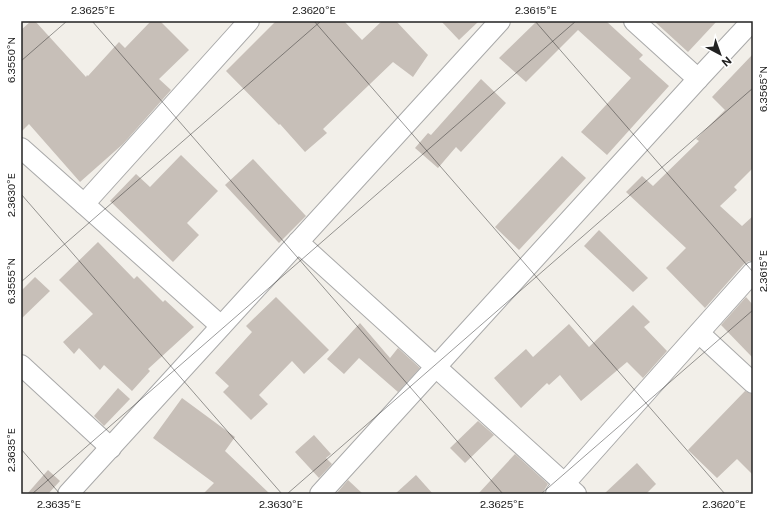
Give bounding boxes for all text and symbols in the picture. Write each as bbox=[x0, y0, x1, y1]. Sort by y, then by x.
text: 2.3625°E bbox=[71, 4, 115, 16]
text: 2.3620°E bbox=[292, 4, 336, 16]
text: 2.3615°E bbox=[515, 4, 557, 16]
north arrow bbox=[700, 34, 740, 74]
text: 6.3550°N bbox=[5, 37, 17, 83]
text: N bbox=[719, 54, 734, 69]
text: 6.3565°N bbox=[757, 66, 769, 112]
text: 2.3630°E bbox=[5, 173, 17, 217]
text: 2.3615°E bbox=[757, 250, 769, 292]
text: 6.3555°N bbox=[5, 258, 17, 304]
text: 2.3635°E bbox=[5, 428, 17, 472]
text: 2.3635°E bbox=[37, 498, 81, 510]
text: 2.3630°E bbox=[259, 498, 303, 510]
text: 2.3625°E bbox=[480, 498, 524, 510]
text: 2.3620°E bbox=[702, 498, 746, 510]

